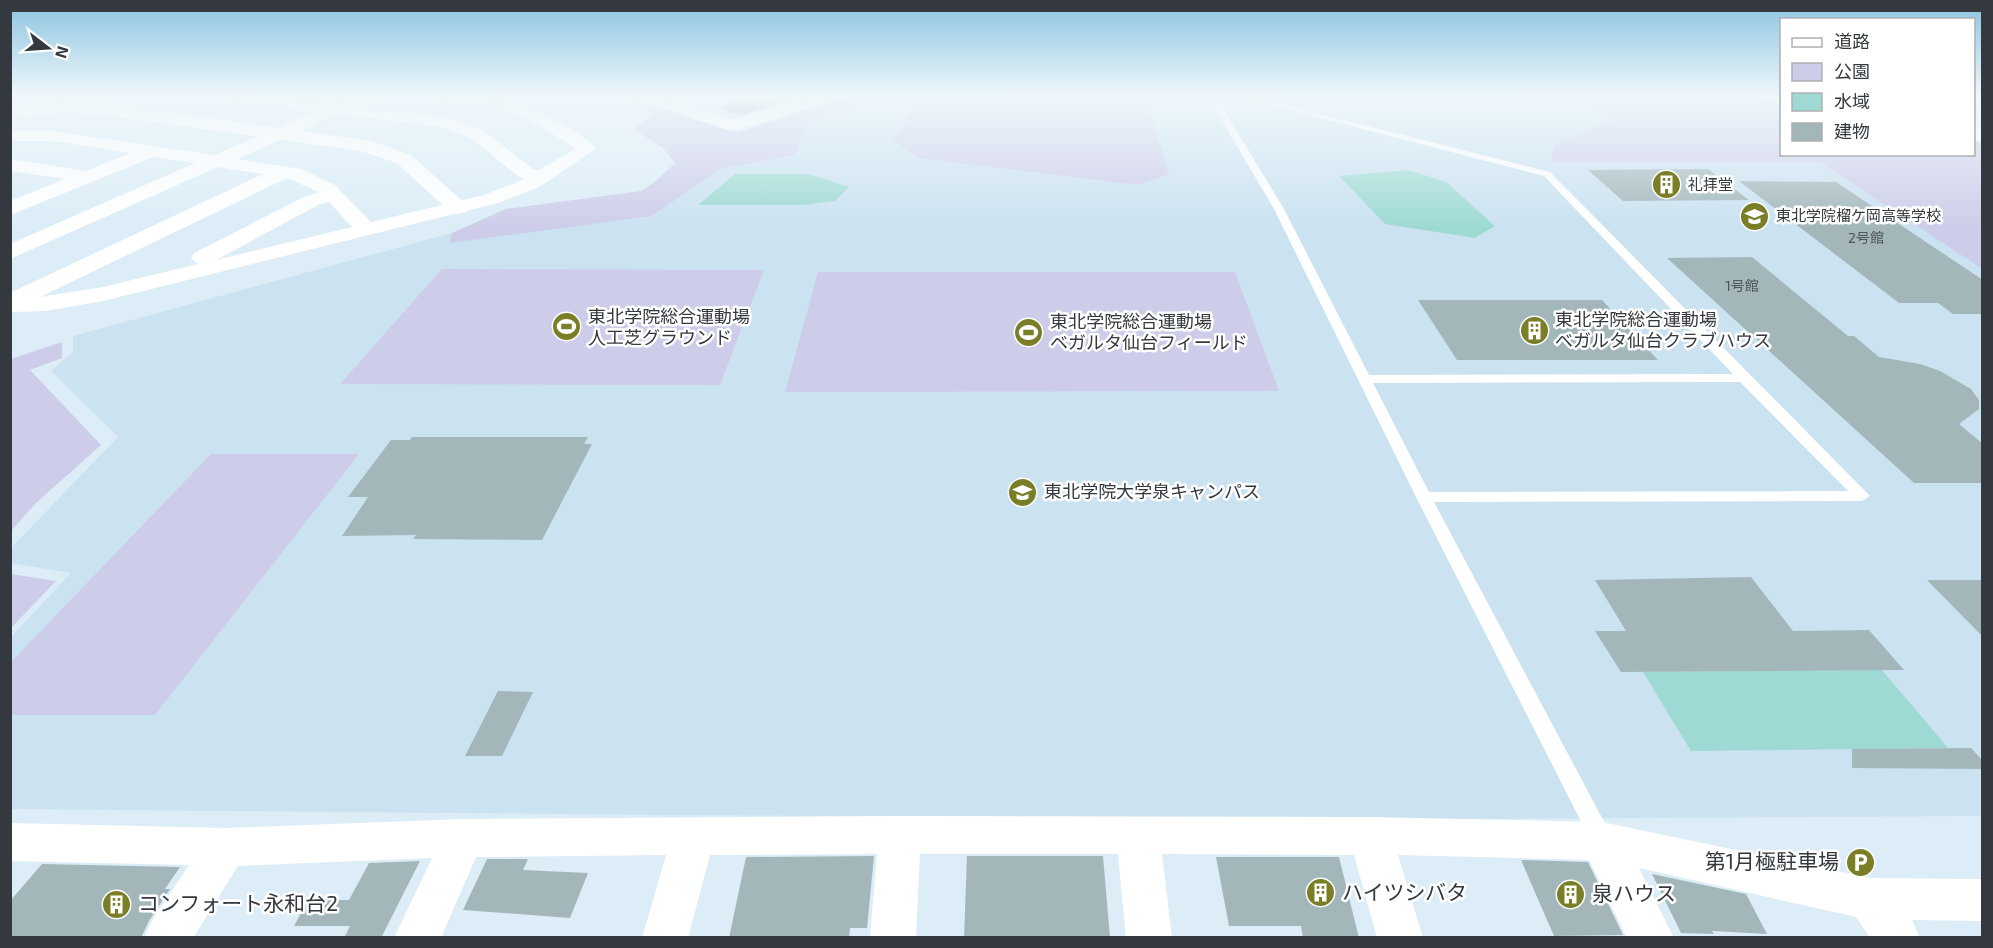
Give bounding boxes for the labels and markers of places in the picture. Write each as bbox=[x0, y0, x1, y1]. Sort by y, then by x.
building icon: 礼拝堂 bbox=[1651, 169, 1683, 201]
place label: 礼拝堂 bbox=[1688, 175, 1733, 193]
school or university icon: 東北学院榴ケ岡高等学校 bbox=[1739, 200, 1771, 232]
place label: 東北学院榴ケ岡高等学校 bbox=[1776, 206, 1941, 224]
place label: 東北学院総合運動場 人工芝グラウンド bbox=[588, 305, 750, 348]
place label: 東北学院総合運動場 べガルタ仙台クラブハウス bbox=[1555, 308, 1771, 351]
place label: 東北学院総合運動場 ベガルタ仙台フィールド bbox=[1050, 310, 1248, 353]
sports icon: 東北学院総合運動場 人工芝グラウンド bbox=[551, 311, 583, 343]
building icon: 東北学院総合運動場 べガルタ仙台クラブハウス bbox=[1518, 314, 1550, 346]
sports icon: 東北学院総合運動場 ベガルタ仙台フィールド bbox=[1013, 316, 1045, 348]
school or university icon: 東北学院大学泉キャンパス bbox=[1007, 476, 1039, 508]
place label: 東北学院大学泉キャンパス bbox=[1044, 480, 1260, 502]
parking icon: 第1月極駐車場 bbox=[1844, 846, 1876, 878]
place label: 第1月極駐車場 bbox=[1705, 848, 1839, 873]
building icon: ハイツシバタ bbox=[1305, 877, 1337, 909]
building icon: 泉ハウス bbox=[1555, 878, 1587, 910]
place label: ハイツシバタ bbox=[1342, 879, 1467, 904]
place label: 泉ハウス bbox=[1592, 880, 1676, 905]
building icon: コンフォート永和台2 bbox=[101, 888, 133, 920]
place label: コンフォート永和台2 bbox=[138, 890, 338, 915]

